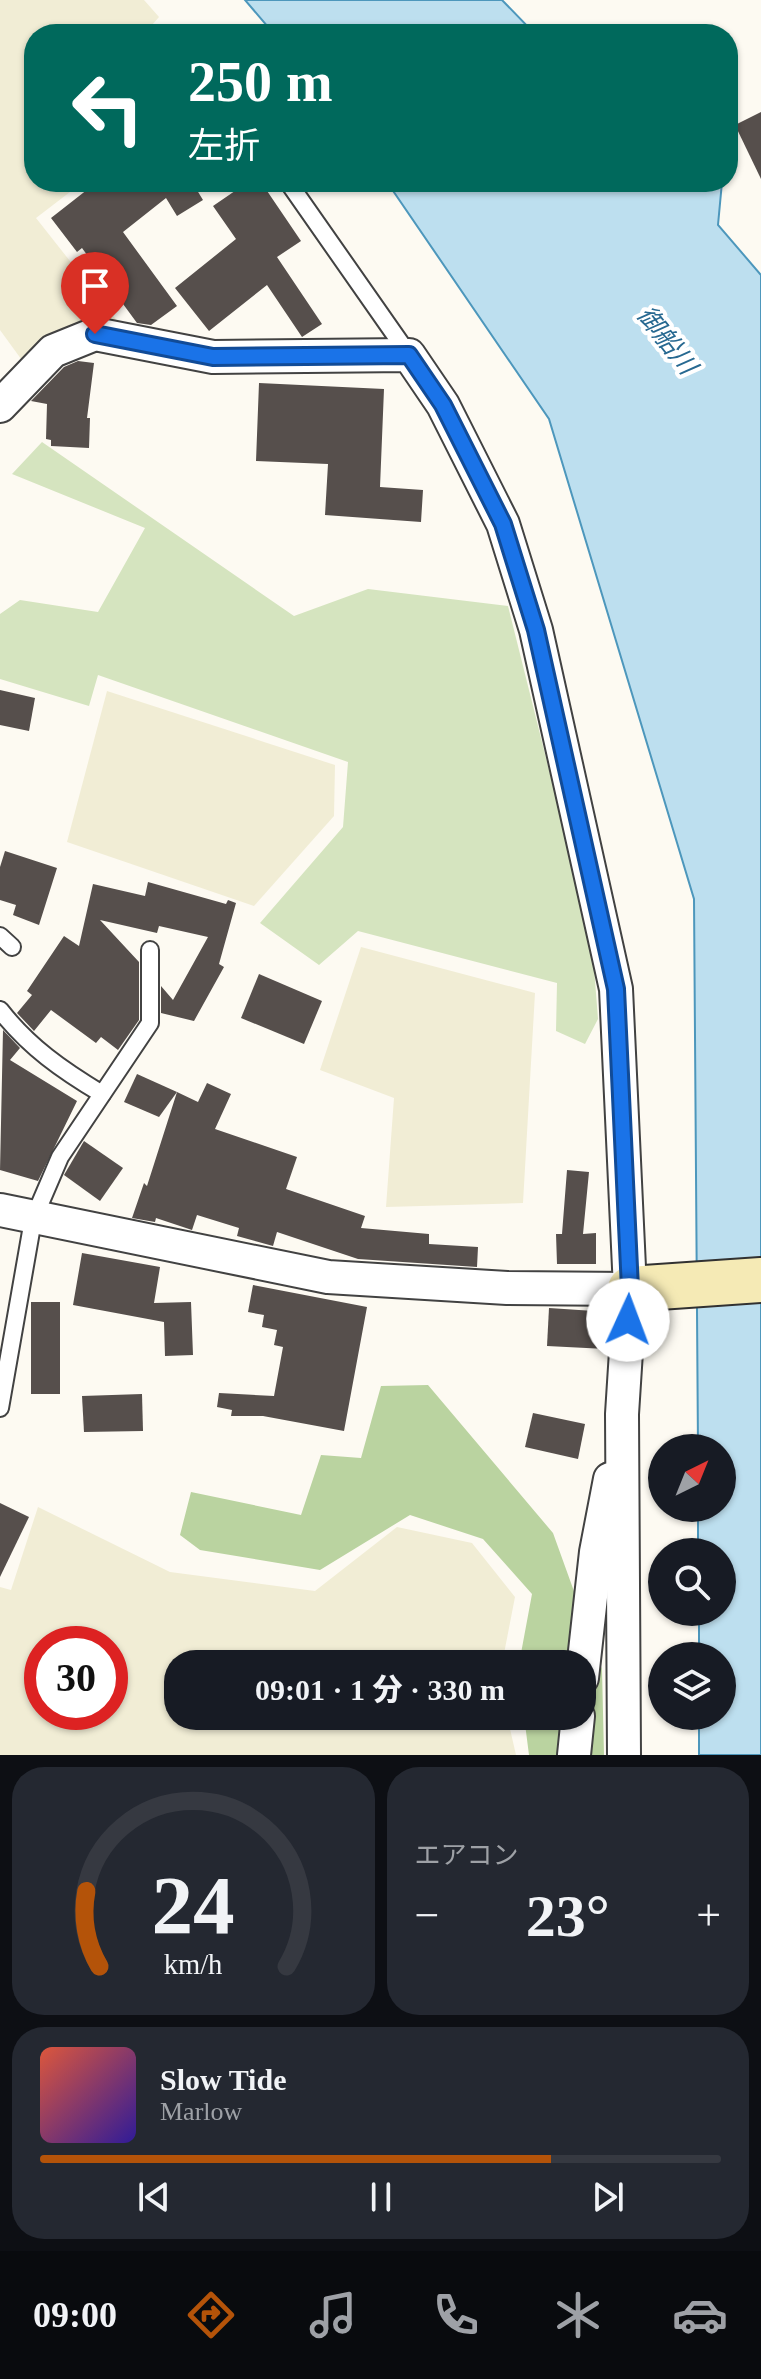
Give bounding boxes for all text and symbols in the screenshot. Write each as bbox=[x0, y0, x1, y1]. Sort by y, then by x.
text: 250 m bbox=[188, 51, 333, 113]
icon: left bbox=[56, 56, 160, 160]
text: 左折 bbox=[188, 126, 260, 166]
pin bbox=[61, 252, 129, 334]
icon: arrive bbox=[73, 264, 117, 308]
water label: 御船川 bbox=[631, 301, 704, 382]
position arrow bbox=[586, 1278, 670, 1362]
north arrow bbox=[648, 1434, 736, 1522]
map controls bbox=[648, 1434, 736, 1730]
button: search bbox=[648, 1538, 736, 1626]
speed limit sign: 30 bbox=[24, 1626, 128, 1730]
button: layers bbox=[648, 1642, 736, 1730]
text: 09:01 · 1 分 · 330 m bbox=[255, 1673, 505, 1706]
text: エアコン bbox=[415, 1841, 519, 1870]
text: 24 bbox=[152, 1859, 235, 1951]
text: 23° bbox=[526, 1883, 610, 1949]
text: − bbox=[415, 1891, 439, 1940]
text: + bbox=[696, 1891, 721, 1940]
text: km/h bbox=[164, 1949, 223, 1980]
text: Slow Tide bbox=[160, 2063, 286, 2096]
text: Marlow bbox=[160, 2097, 242, 2126]
icon: previous bbox=[132, 2175, 176, 2219]
icon: pause bbox=[359, 2175, 403, 2219]
icon: next bbox=[586, 2175, 630, 2219]
icon: directions bbox=[183, 2287, 239, 2343]
icon: music bbox=[305, 2287, 361, 2343]
icon: phone bbox=[428, 2287, 484, 2343]
icon: climate bbox=[550, 2287, 606, 2343]
icon: car bbox=[672, 2287, 728, 2343]
text: 09:00 bbox=[33, 2295, 117, 2335]

